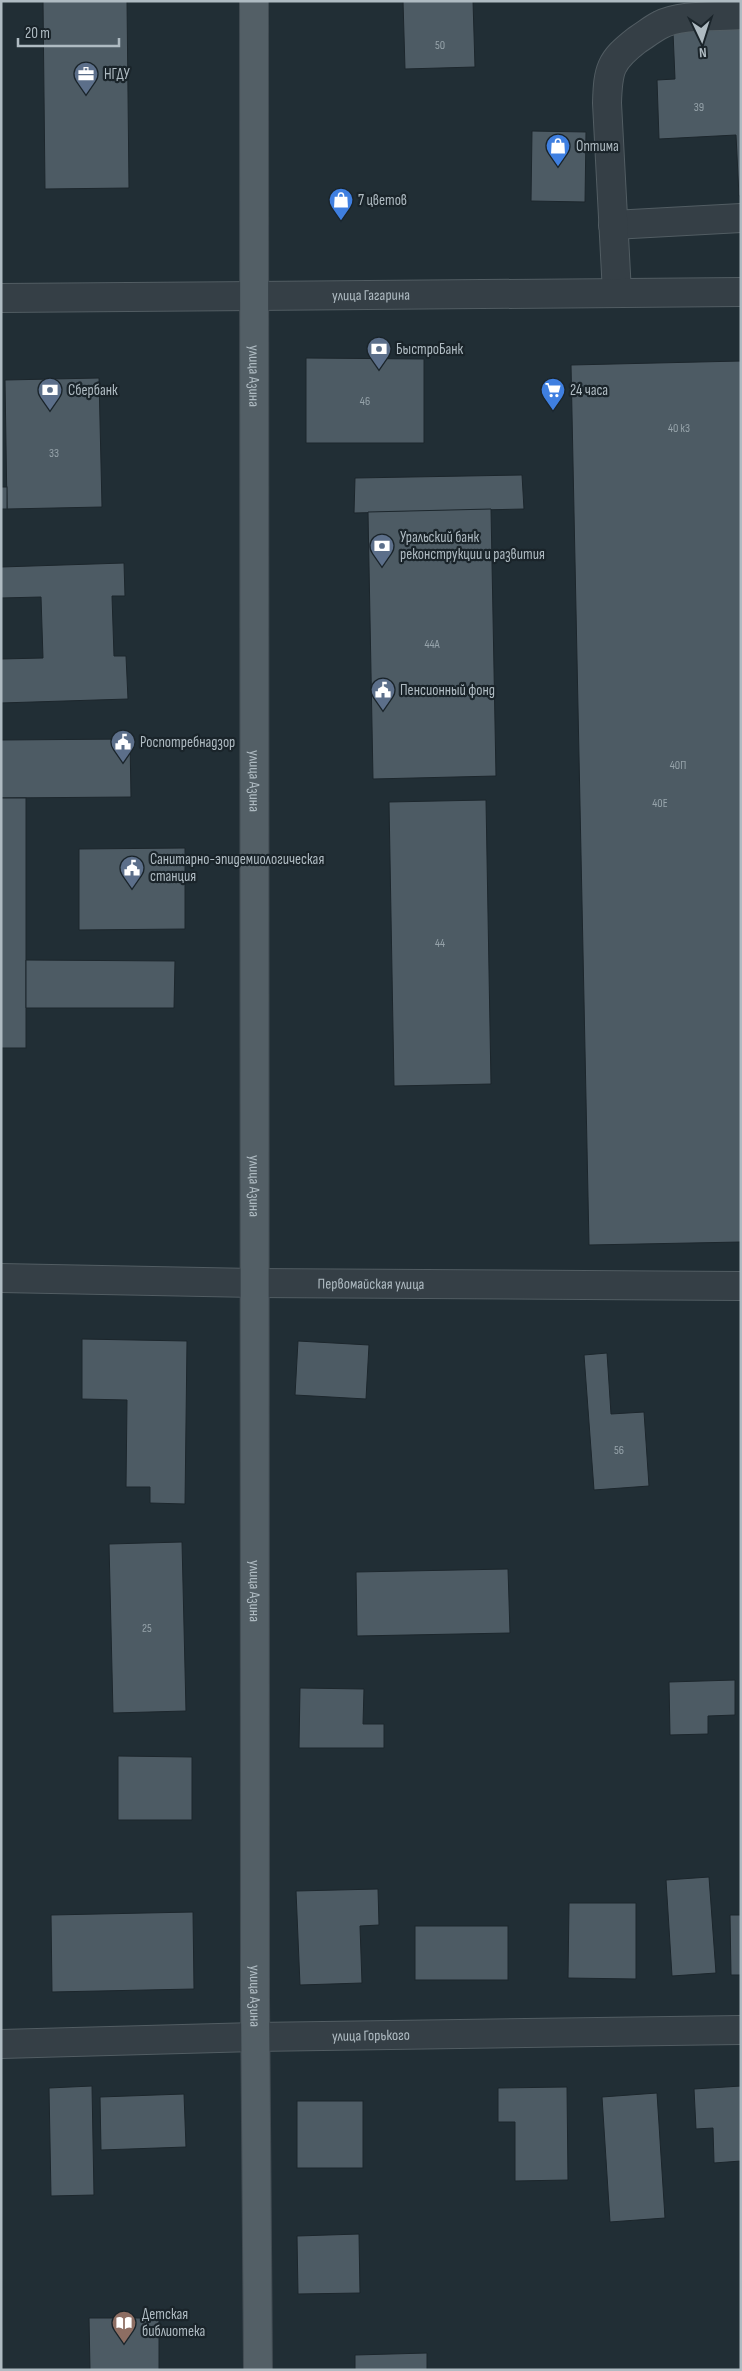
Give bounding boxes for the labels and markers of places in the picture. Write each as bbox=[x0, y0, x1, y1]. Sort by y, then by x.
office icon: НГДУ bbox=[73, 61, 99, 95]
place label: НГДУ bbox=[104, 65, 130, 84]
shop icon: Оптима bbox=[545, 133, 571, 167]
place label: Оптима bbox=[576, 137, 619, 156]
shop icon: 7 цветов bbox=[328, 187, 354, 221]
place label: 7 цветов bbox=[358, 191, 407, 210]
bank icon: БыстроБанк bbox=[366, 336, 392, 370]
place label: БыстроБанк bbox=[396, 340, 464, 359]
bank icon: Сбербанк bbox=[37, 377, 63, 411]
supermarket icon: 24 часа bbox=[540, 377, 566, 411]
place label: Сбербанк bbox=[68, 381, 118, 400]
place label: 24 часа bbox=[570, 381, 608, 400]
place label: Уральский банк реконструкции и развития bbox=[400, 528, 545, 564]
bank icon: Уральский банк реконструкции и развития bbox=[369, 533, 395, 567]
public building icon: Пенсионный фонд bbox=[370, 677, 396, 711]
place label: Пенсионный фонд bbox=[400, 681, 495, 700]
public building icon: Роспотребнадзор bbox=[110, 729, 136, 763]
place label: Роспотребнадзор bbox=[140, 733, 235, 752]
place label: Санитарно-эпидемиологическая станция bbox=[150, 850, 324, 886]
public building icon: Санитарно-эпидемиологическая станция bbox=[119, 855, 145, 889]
place label: Детская библиотека bbox=[142, 2305, 206, 2341]
library icon: Детская библиотека bbox=[111, 2310, 137, 2344]

